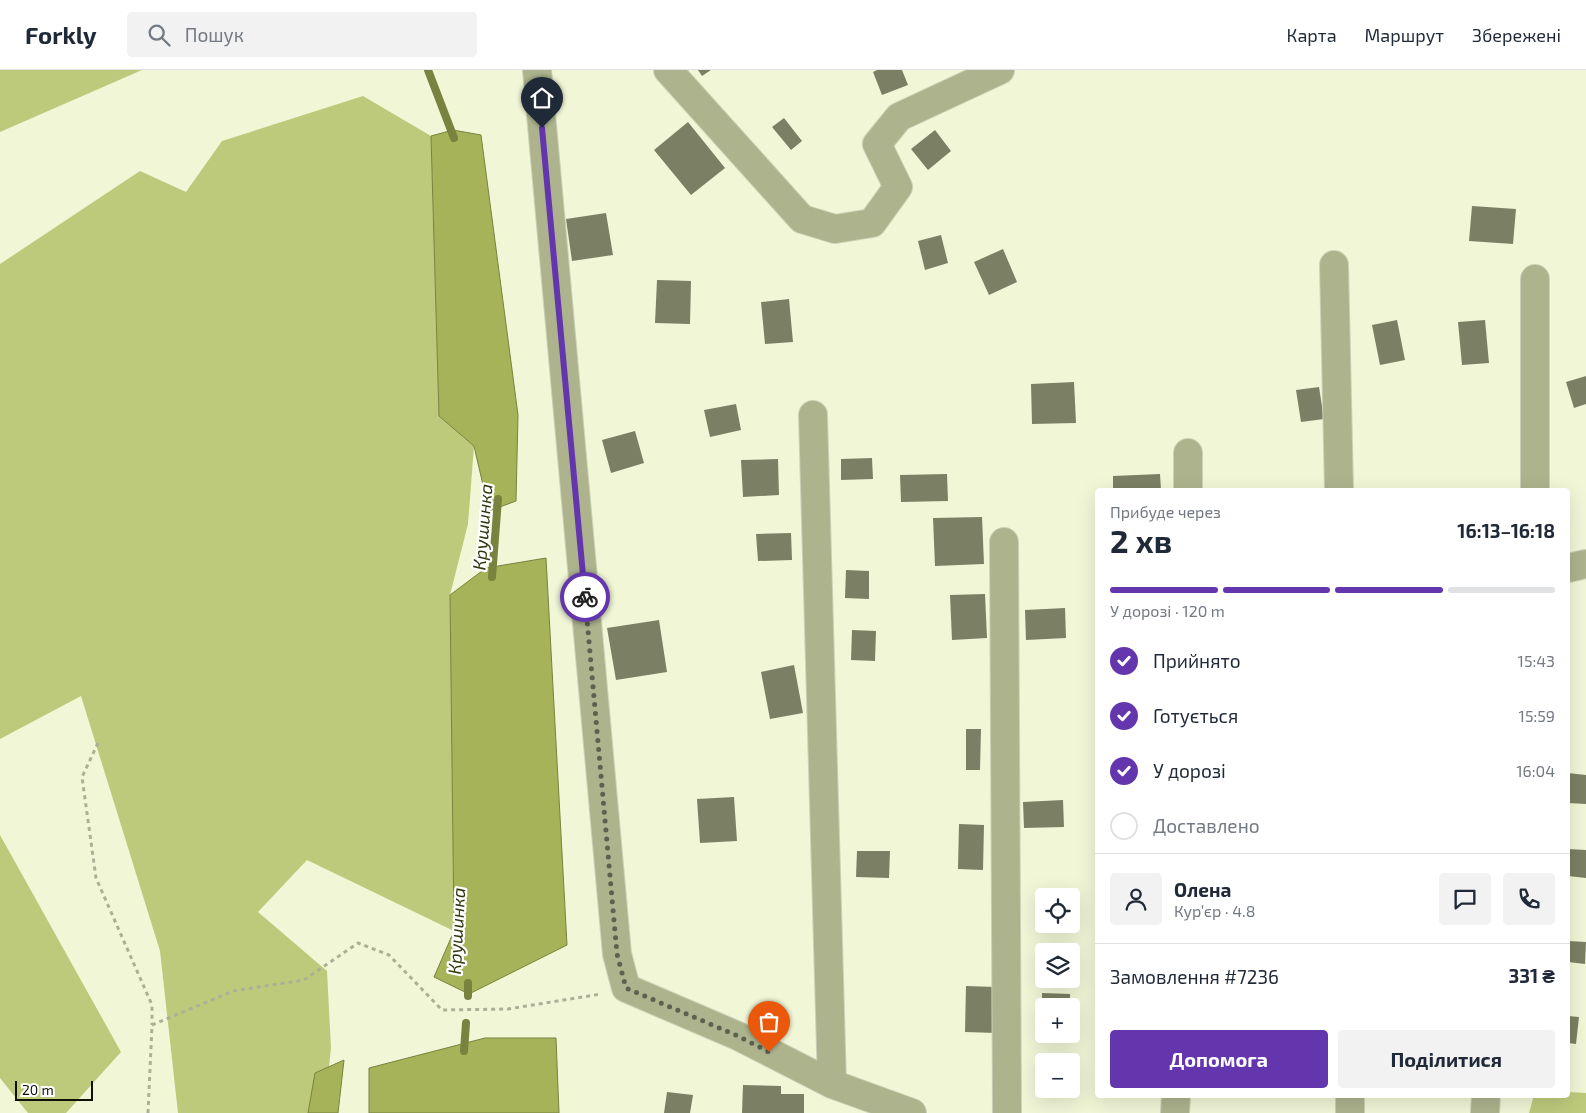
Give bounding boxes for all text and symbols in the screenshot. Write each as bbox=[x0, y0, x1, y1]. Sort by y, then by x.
search box bbox=[127, 12, 477, 57]
text: Forkly bbox=[25, 20, 97, 49]
icon: search bbox=[145, 21, 173, 49]
text: Пошук bbox=[185, 23, 244, 46]
text: Карта bbox=[1287, 24, 1337, 46]
text: Маршрут bbox=[1365, 24, 1444, 46]
text: Збережені bbox=[1472, 24, 1561, 46]
pin bbox=[521, 77, 563, 128]
icon: home bbox=[528, 84, 556, 112]
water label: Крушинка bbox=[467, 483, 497, 571]
text: Прибуде через bbox=[1110, 502, 1221, 521]
text: 16:13–16:18 bbox=[1457, 519, 1555, 542]
text: 2 хв bbox=[1110, 521, 1172, 559]
courier bbox=[560, 572, 610, 622]
icon: bike bbox=[571, 583, 599, 611]
text: У дорозі · 120 m bbox=[1110, 601, 1225, 620]
icon: check bbox=[1110, 647, 1138, 675]
text: Прийнято bbox=[1153, 649, 1240, 672]
text: 15:43 bbox=[1518, 651, 1555, 670]
icon: check bbox=[1110, 702, 1138, 730]
text: Готується bbox=[1153, 704, 1238, 727]
text: 15:59 bbox=[1519, 706, 1555, 725]
icon: check bbox=[1110, 757, 1138, 785]
text: У дорозі bbox=[1153, 759, 1226, 782]
text: 16:04 bbox=[1516, 761, 1555, 780]
text: Доставлено bbox=[1153, 814, 1260, 837]
button: person bbox=[1110, 873, 1162, 925]
button: chat bbox=[1439, 873, 1491, 925]
button: phone bbox=[1503, 873, 1555, 925]
text: Олена bbox=[1174, 878, 1231, 901]
water label: Крушинка bbox=[443, 887, 469, 975]
map controls bbox=[1035, 888, 1080, 1098]
button: locate bbox=[1035, 888, 1080, 933]
text: Кур’єр · 4.8 bbox=[1174, 901, 1255, 920]
button: layers bbox=[1035, 943, 1080, 988]
text: 331 ₴ bbox=[1508, 964, 1555, 987]
text: Замовлення #7236 bbox=[1110, 965, 1279, 988]
button: + bbox=[1035, 998, 1080, 1043]
pin bbox=[748, 1001, 790, 1052]
icon: bag bbox=[755, 1008, 783, 1036]
button: Допомога bbox=[1110, 1030, 1328, 1088]
button: Поділитися bbox=[1338, 1030, 1555, 1088]
button: − bbox=[1035, 1053, 1080, 1098]
scale bar bbox=[15, 1078, 92, 1101]
text: 20 m bbox=[22, 1081, 54, 1098]

